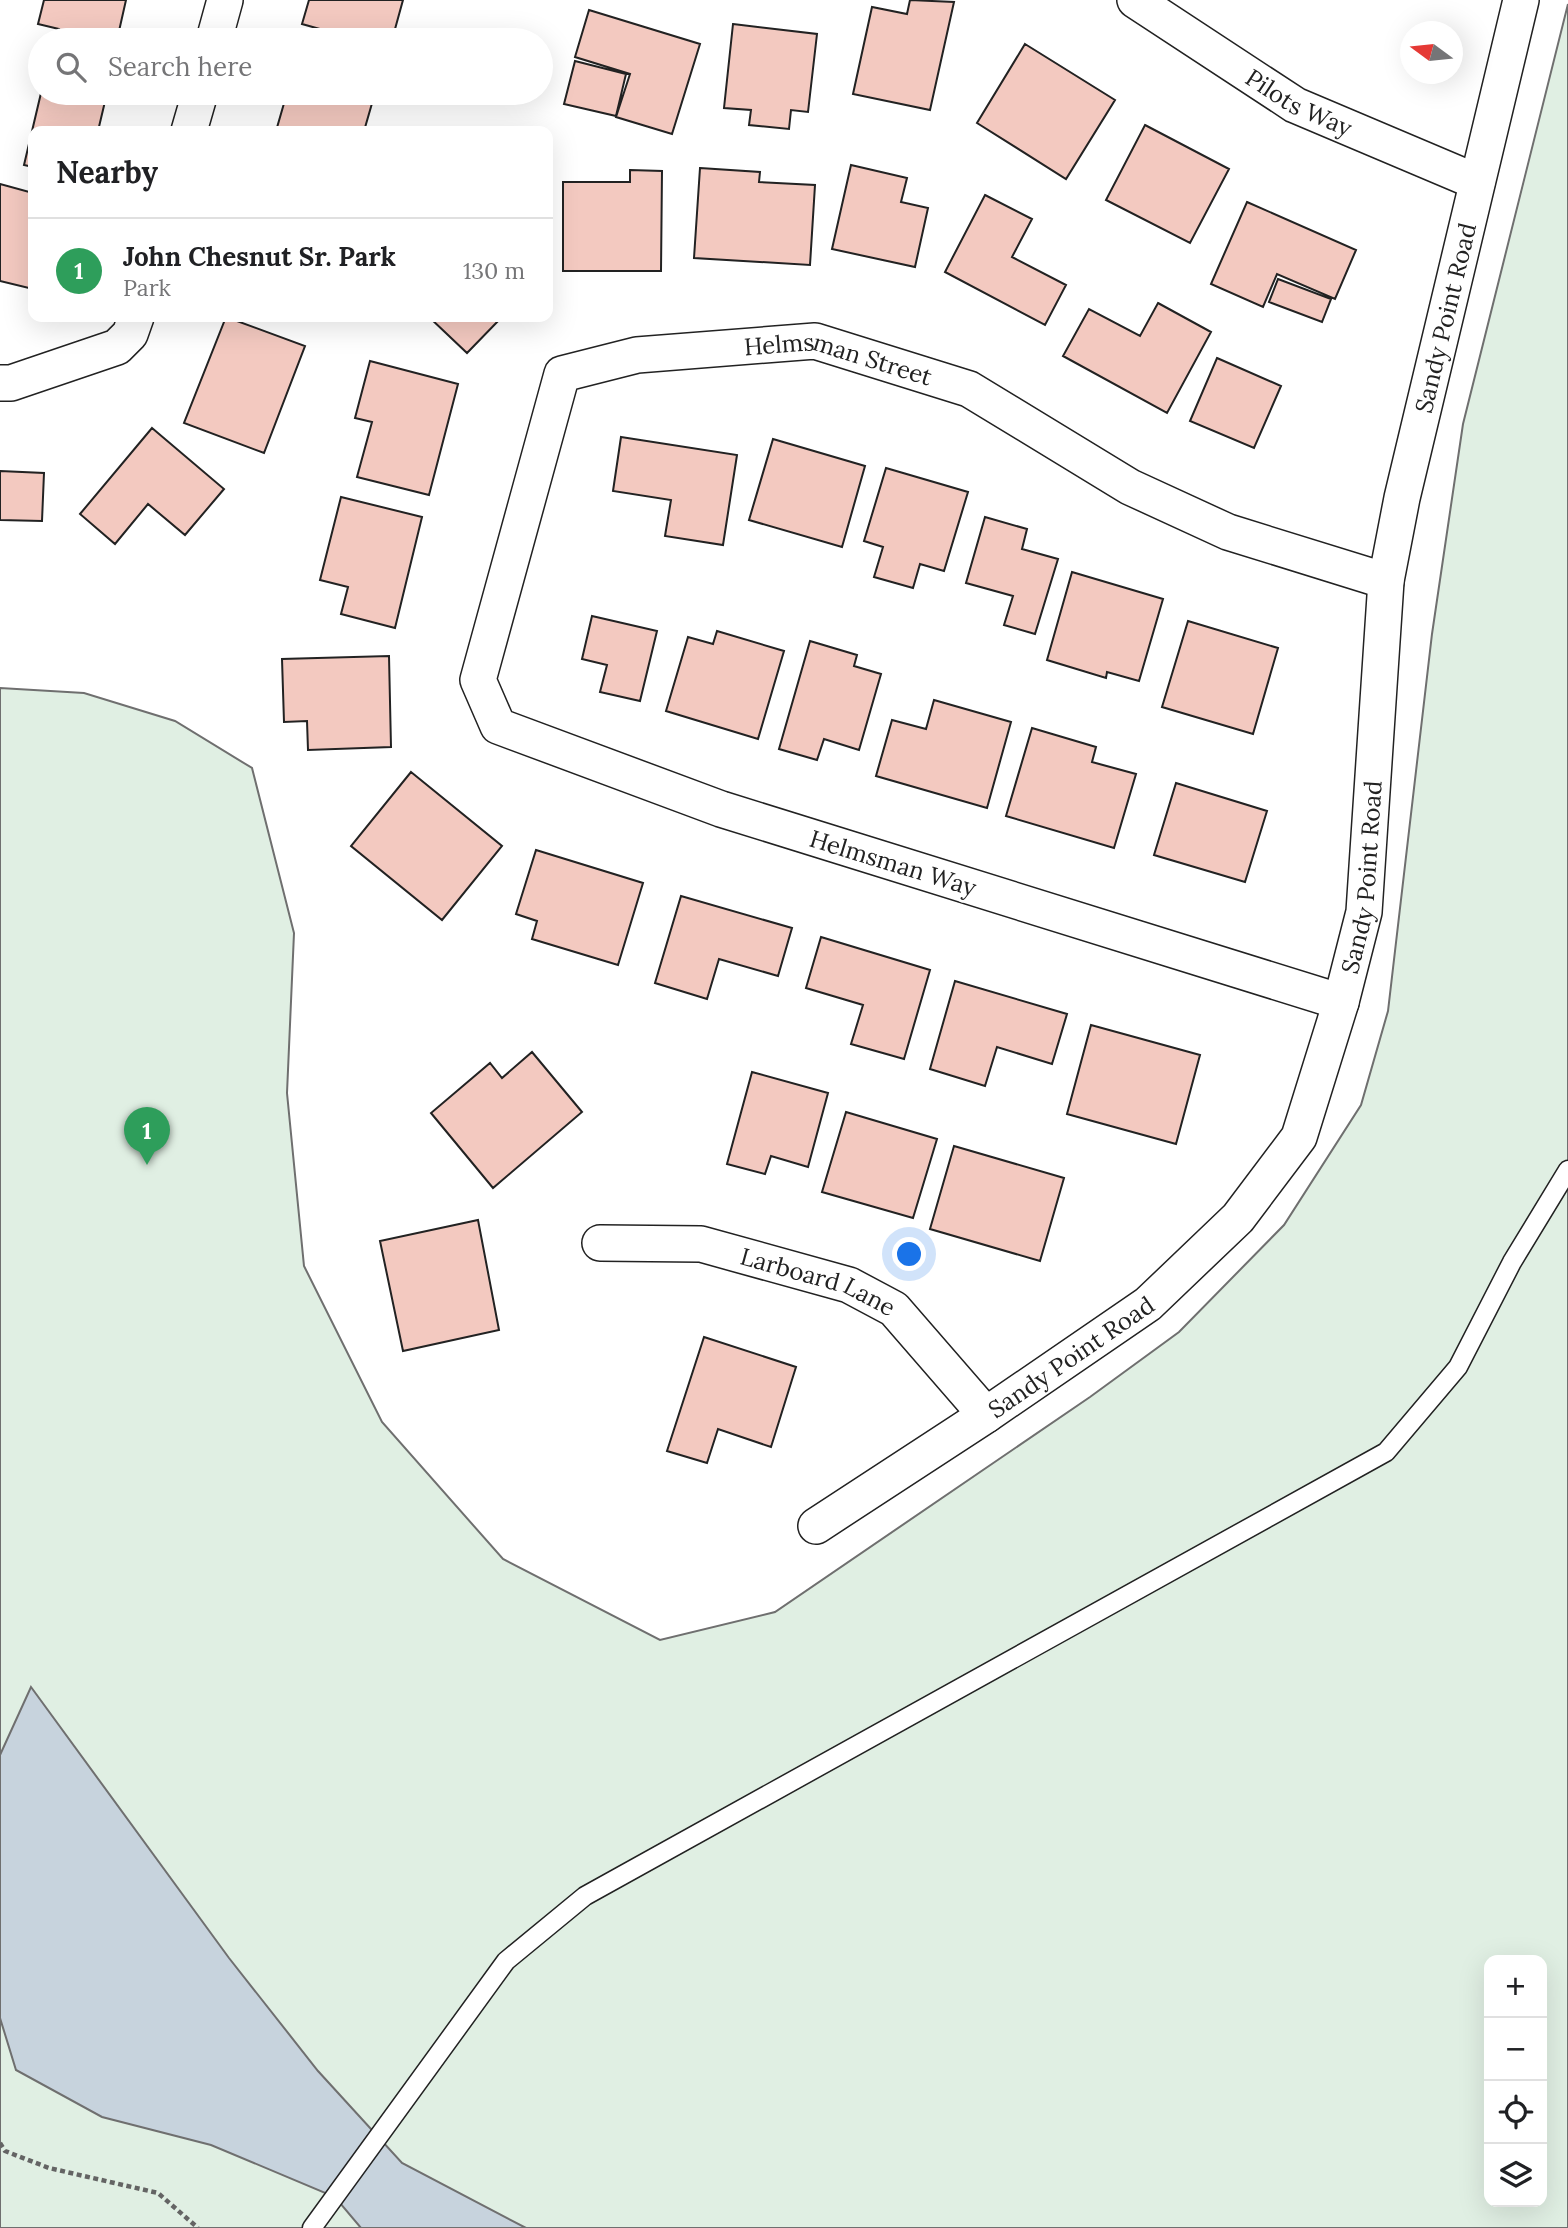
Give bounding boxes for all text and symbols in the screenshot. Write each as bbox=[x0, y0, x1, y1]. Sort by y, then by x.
north arrow bbox=[1400, 21, 1463, 84]
search box bbox=[28, 28, 553, 105]
icon: search bbox=[52, 48, 90, 86]
text: Search here bbox=[108, 50, 252, 83]
street label: Pilots Way bbox=[1240, 62, 1357, 143]
text: Nearby bbox=[56, 153, 158, 191]
street label: Sandy Point Road bbox=[1407, 220, 1483, 416]
text: John Chesnut Sr. Park bbox=[123, 240, 396, 273]
text: 1 bbox=[74, 256, 84, 285]
text: 130 m bbox=[463, 256, 525, 285]
text: Park bbox=[123, 273, 171, 302]
street label: Helmsman Street bbox=[743, 326, 937, 392]
street label: Sandy Point Road bbox=[1333, 780, 1388, 977]
street label: Helmsman Way bbox=[806, 823, 980, 903]
pin: 1 bbox=[124, 1107, 170, 1165]
your location bbox=[892, 1237, 926, 1271]
street label: Larboard Lane bbox=[737, 1240, 901, 1323]
street label: Sandy Point Road bbox=[982, 1289, 1160, 1425]
map controls bbox=[1484, 1955, 1547, 2207]
button: + bbox=[1484, 1955, 1547, 2018]
button: − bbox=[1484, 2018, 1547, 2081]
button: locate bbox=[1484, 2081, 1547, 2144]
button: layers bbox=[1484, 2144, 1547, 2207]

